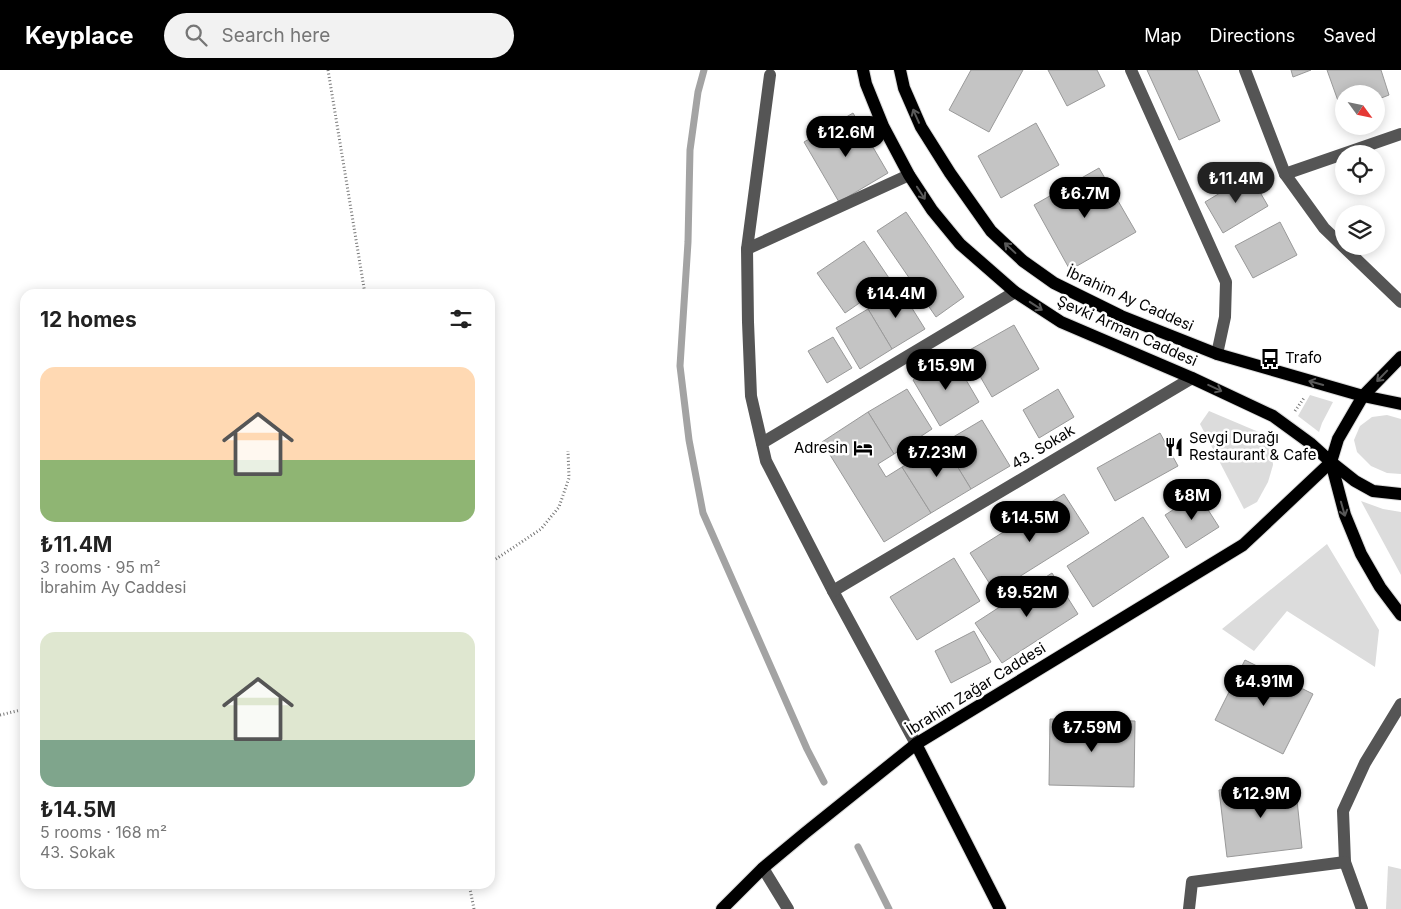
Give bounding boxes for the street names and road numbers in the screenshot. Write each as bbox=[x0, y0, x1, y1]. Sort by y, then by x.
street label: İbrahim Ay Caddesi bbox=[1064, 262, 1197, 335]
street label: Şevki Arman Caddesi bbox=[1054, 291, 1200, 370]
street label: 43. Sokak bbox=[1008, 420, 1079, 473]
street label: İbrahim Zağar Caddesi bbox=[903, 638, 1049, 739]

